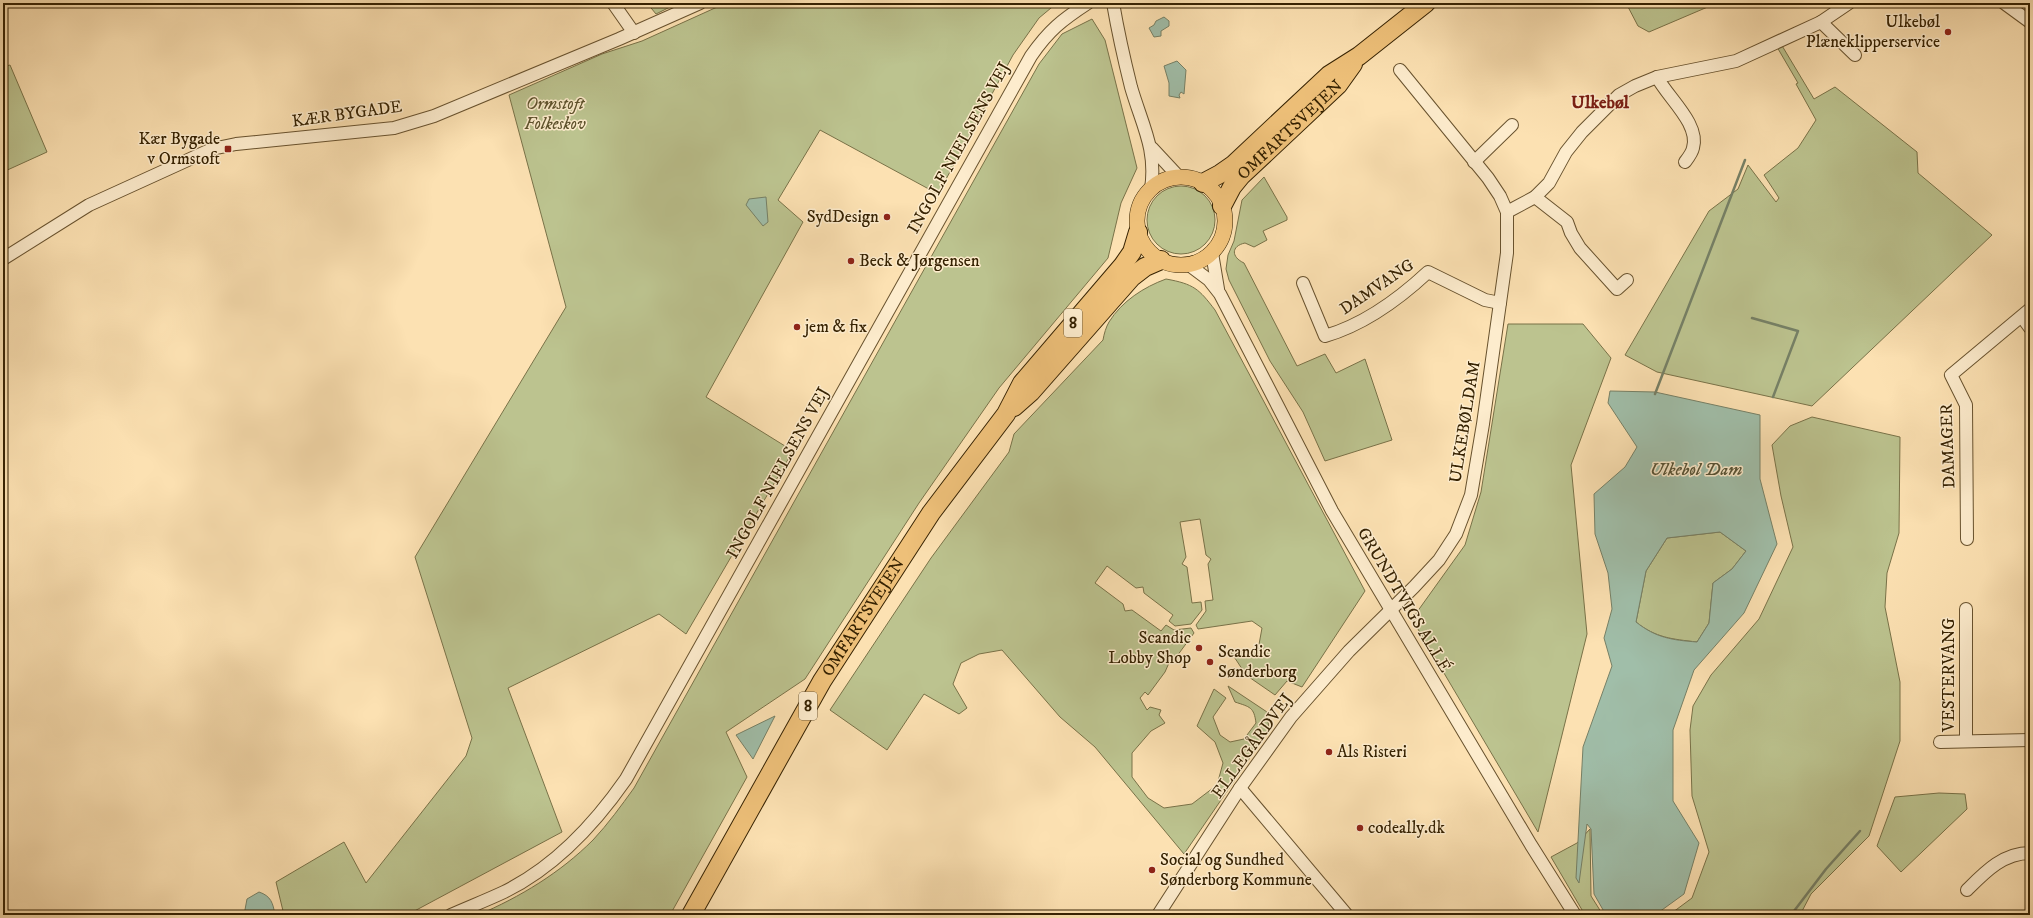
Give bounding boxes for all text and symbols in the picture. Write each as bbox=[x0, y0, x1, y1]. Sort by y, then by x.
place label: Ulkebøl Plæneklipperservice bbox=[1806, 11, 1940, 53]
marker: Ulkebøl Plæneklipperservice bbox=[1943, 27, 1953, 37]
street label: INGOLF NIELSENS VEJ bbox=[903, 58, 1015, 238]
street label: OMFARTSVEJEN bbox=[1233, 75, 1348, 185]
district label: Ulkebøl bbox=[1571, 92, 1630, 114]
park label: Ormstoft Folkeskov bbox=[524, 93, 586, 135]
street label: KÆR BYGADE bbox=[290, 95, 404, 133]
place label: Kær Bygade v Ormstoft bbox=[138, 128, 221, 170]
marker: Kær Bygade v Ormstoft bbox=[223, 144, 233, 154]
place label: SydDesign bbox=[807, 206, 879, 228]
marker: SydDesign bbox=[882, 212, 892, 222]
place label: Beck & Jørgensen bbox=[859, 250, 980, 272]
street label: DAMVANG bbox=[1335, 254, 1419, 320]
marker: Beck & Jørgensen bbox=[846, 256, 856, 266]
road number: 8 bbox=[1064, 309, 1082, 337]
place label: jem & fix bbox=[802, 316, 868, 338]
marker: jem & fix bbox=[792, 322, 802, 332]
street label: ULKEBØLDAM bbox=[1445, 359, 1485, 485]
street label: INGOLF NIELSENS VEJ bbox=[722, 383, 834, 563]
street label: DAMAGER bbox=[1936, 403, 1960, 489]
water label: Ulkebøl Dam bbox=[1650, 459, 1742, 481]
street label: GRUNDTVIGS ALLÉ bbox=[1352, 524, 1456, 676]
street label: OMFARTSVEJEN bbox=[817, 554, 910, 681]
street label: VESTERVANG bbox=[1938, 618, 1960, 733]
place label: Scandic Lobby Shop bbox=[1108, 627, 1191, 669]
place label: Scandic Sønderborg bbox=[1218, 641, 1297, 683]
marker: Scandic Lobby Shop bbox=[1194, 643, 1204, 653]
marker: Scandic Sønderborg bbox=[1205, 657, 1215, 667]
street label: ELLEGÅRDVEJ bbox=[1206, 688, 1298, 803]
road number: 8 bbox=[799, 692, 817, 720]
place label: Als Risteri bbox=[1337, 741, 1407, 763]
marker: Als Risteri bbox=[1324, 747, 1334, 757]
place label: codeally.dk bbox=[1368, 817, 1445, 839]
marker: codeally.dk bbox=[1355, 823, 1365, 833]
place label: Social og Sundhed Sønderborg Kommune bbox=[1160, 849, 1312, 891]
marker: Social og Sundhed Sønderborg Kommune bbox=[1147, 865, 1157, 875]

